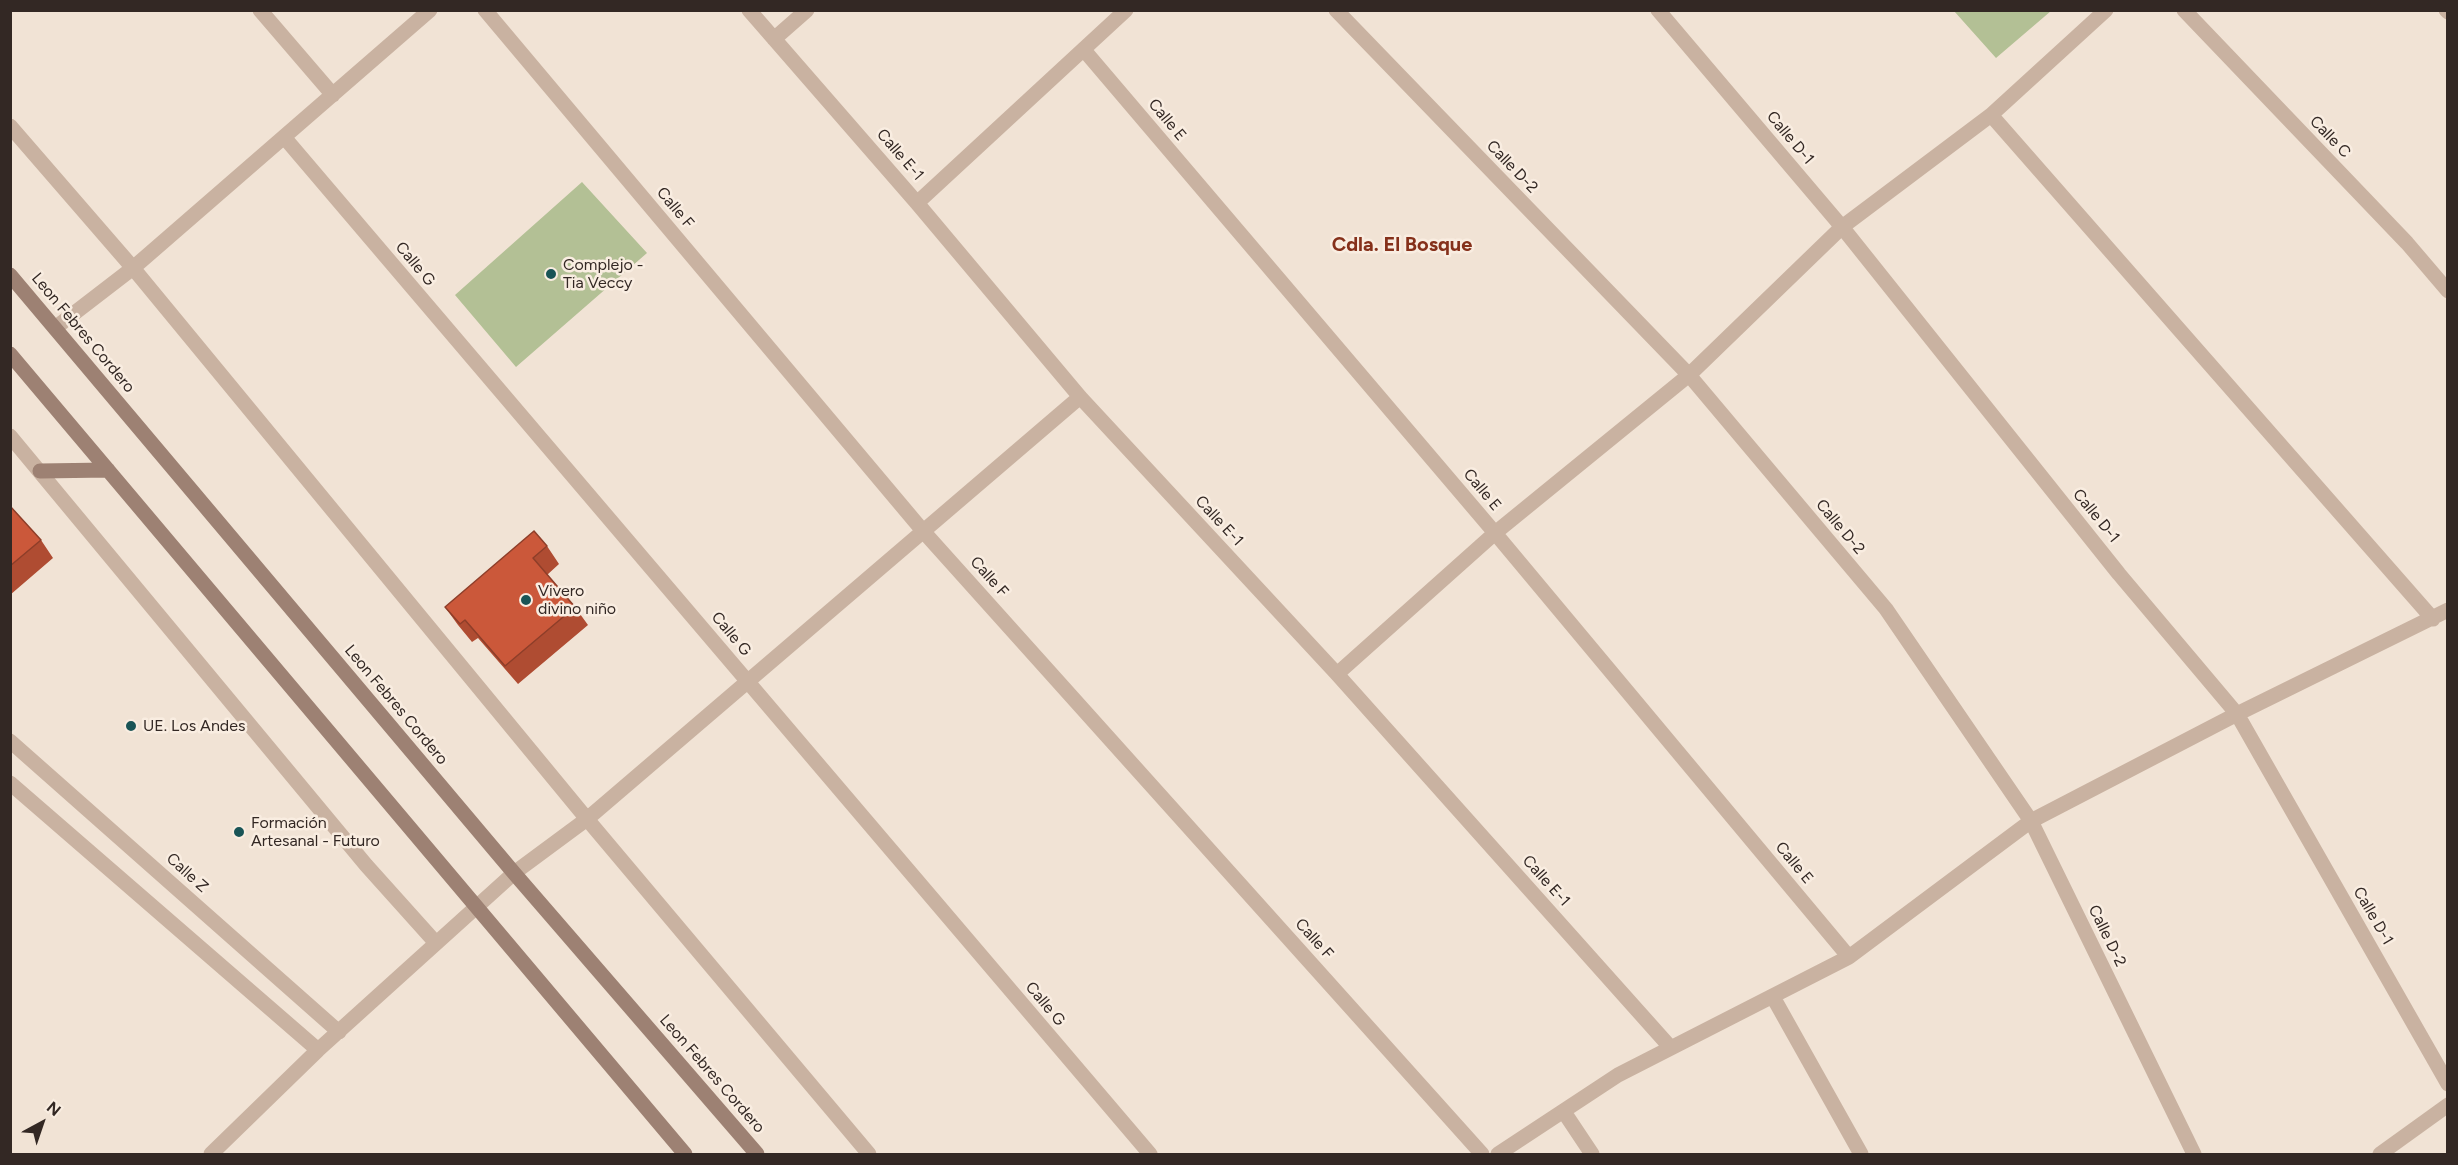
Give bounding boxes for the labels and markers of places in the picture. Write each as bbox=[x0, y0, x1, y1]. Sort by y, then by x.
place label: Complejo - Tia Veccy bbox=[563, 255, 643, 293]
marker: Complejo - Tia Veccy bbox=[544, 267, 558, 281]
place label: Vivero divino niño bbox=[538, 581, 616, 619]
marker: Vivero divino niño bbox=[519, 593, 533, 607]
place label: UE. Los Andes bbox=[143, 716, 245, 736]
marker: UE. Los Andes bbox=[124, 719, 138, 733]
place label: Formación Artesanal - Futuro bbox=[251, 813, 380, 851]
marker: Formación Artesanal - Futuro bbox=[232, 825, 246, 839]

